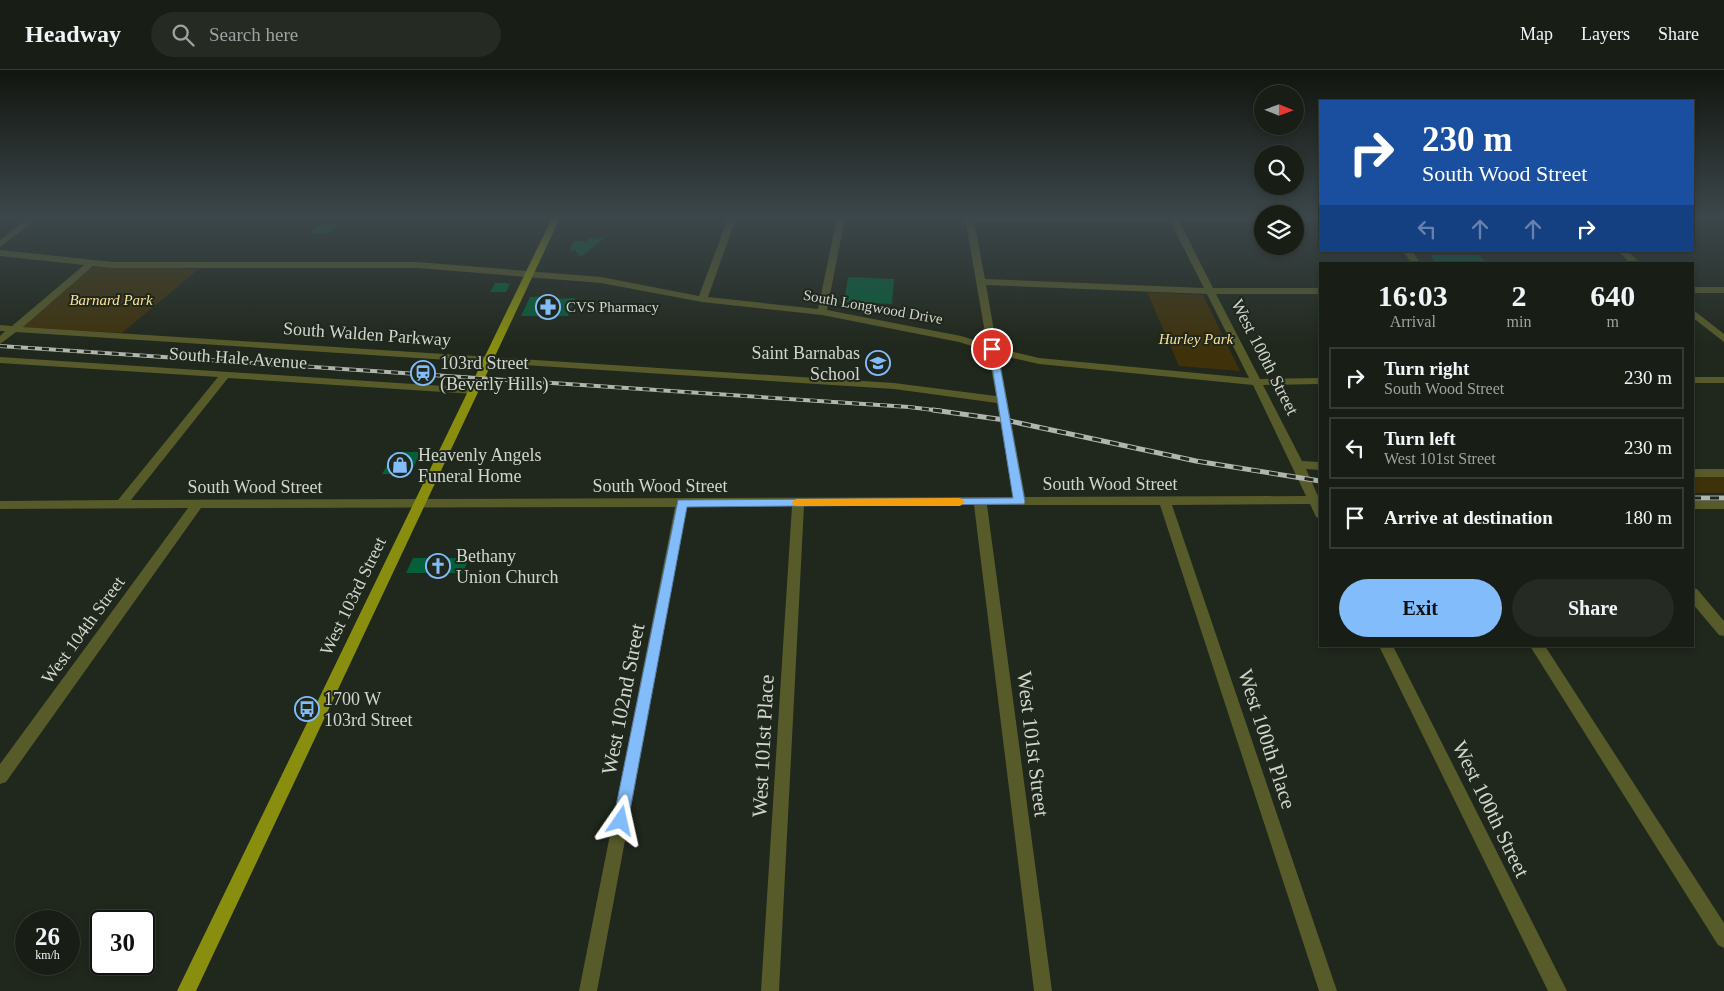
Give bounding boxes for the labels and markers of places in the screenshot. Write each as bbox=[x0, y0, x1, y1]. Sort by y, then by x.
pharmacy icon: CVS Pharmacy bbox=[535, 294, 561, 320]
place label: CVS Pharmacy bbox=[566, 299, 659, 315]
pin bbox=[971, 328, 1013, 370]
place label: Saint Barnabas School bbox=[752, 343, 860, 384]
school or university icon: Saint Barnabas School bbox=[865, 350, 891, 376]
place label: 103rd Street (Beverly Hills) bbox=[440, 353, 548, 395]
station icon: 103rd Street (Beverly Hills) bbox=[410, 360, 436, 386]
place label: Heavenly Angels Funeral Home bbox=[418, 445, 541, 486]
shop icon: Heavenly Angels Funeral Home bbox=[387, 452, 413, 478]
place label: Bethany Union Church bbox=[456, 546, 559, 587]
church icon: Bethany Union Church bbox=[425, 553, 451, 579]
place label: 1700 W 103rd Street bbox=[324, 689, 412, 730]
bus stop icon: 1700 W 103rd Street bbox=[294, 696, 320, 722]

